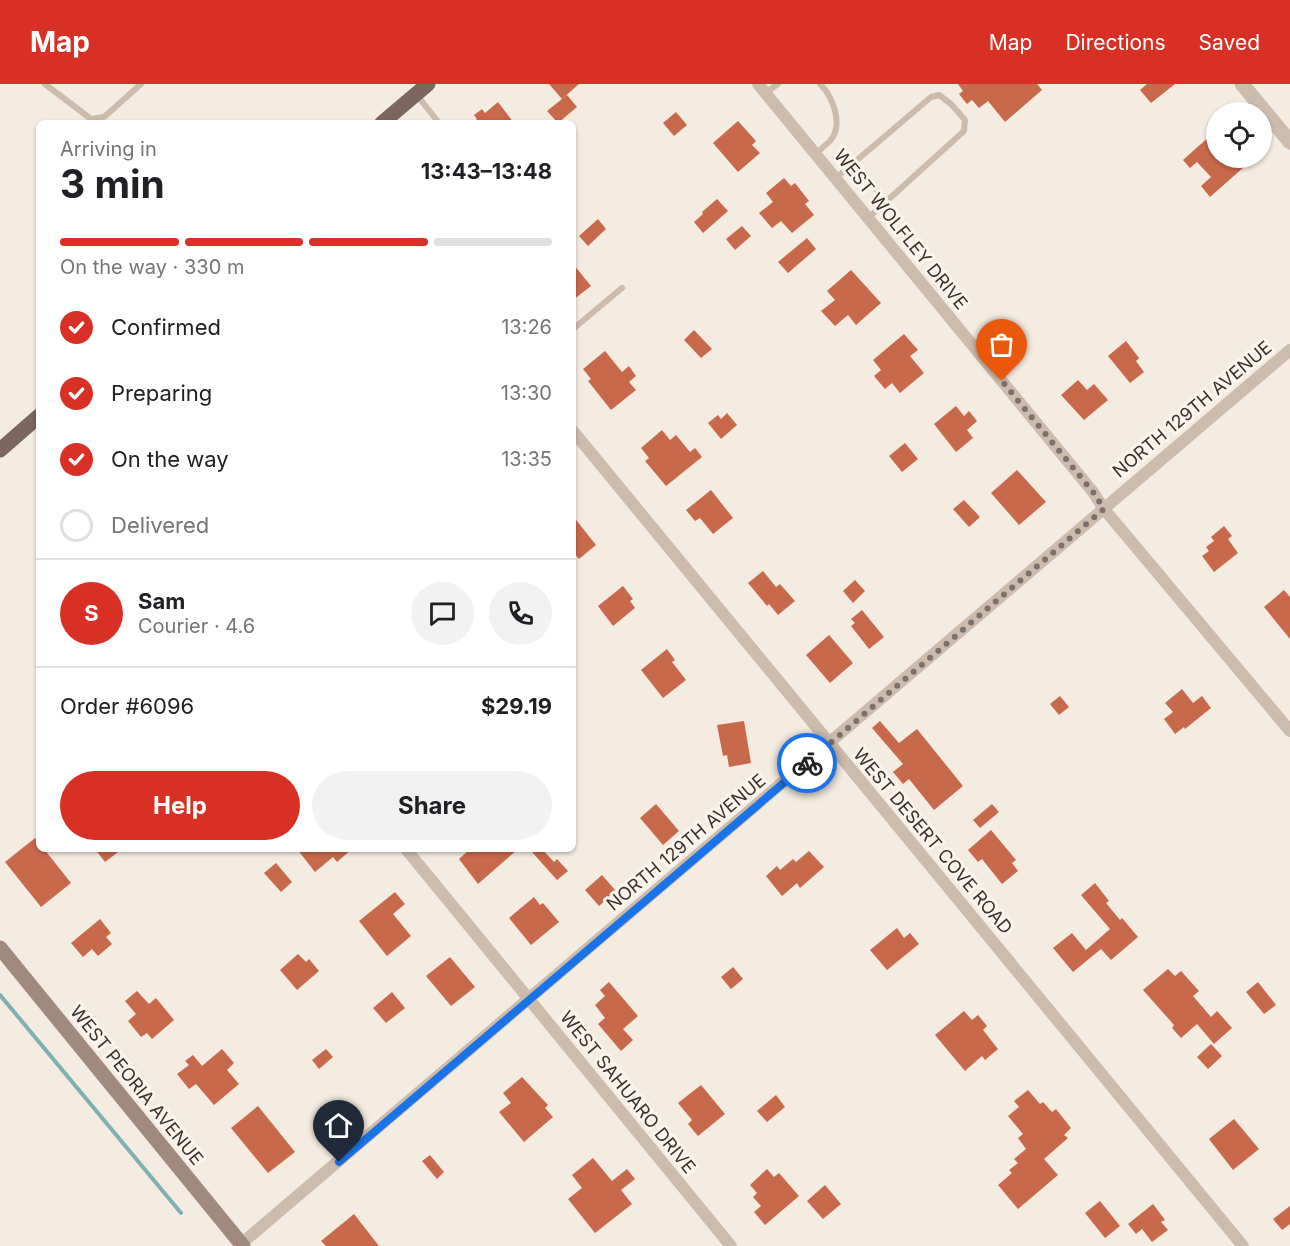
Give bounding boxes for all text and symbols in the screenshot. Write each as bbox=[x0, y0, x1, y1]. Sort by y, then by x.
text: Map bbox=[30, 25, 90, 59]
text: Map bbox=[989, 30, 1032, 55]
text: Directions bbox=[1065, 30, 1166, 55]
text: Saved bbox=[1199, 30, 1260, 55]
map controls bbox=[1206, 102, 1272, 168]
button: locate bbox=[1206, 102, 1272, 168]
text: Arriving in bbox=[60, 137, 157, 161]
street label: WEST WOLFLEY DRIVE bbox=[830, 145, 972, 313]
text: 13:43–13:48 bbox=[421, 158, 552, 184]
text: 3 min bbox=[60, 160, 165, 207]
text: On the way · 330 m bbox=[60, 255, 244, 279]
icon: check bbox=[60, 311, 93, 344]
text: Confirmed bbox=[111, 314, 221, 340]
text: 13:26 bbox=[501, 315, 552, 339]
pin bbox=[976, 319, 1027, 381]
icon: bag bbox=[985, 328, 1018, 361]
street label: NORTH 129TH AVENUE bbox=[1108, 336, 1276, 482]
icon: check bbox=[60, 377, 93, 410]
text: Preparing bbox=[111, 380, 212, 406]
text: 13:30 bbox=[501, 381, 552, 405]
icon: check bbox=[60, 443, 93, 476]
text: On the way bbox=[111, 446, 229, 472]
text: 13:35 bbox=[501, 447, 552, 471]
text: Delivered bbox=[111, 512, 209, 538]
button: chat bbox=[411, 582, 474, 645]
button: phone bbox=[489, 582, 552, 645]
text: Sam bbox=[138, 588, 185, 614]
text: S bbox=[84, 600, 99, 626]
text: Courier · 4.6 bbox=[138, 614, 255, 638]
text: Order #6096 bbox=[60, 693, 194, 719]
text: $29.19 bbox=[481, 693, 552, 719]
courier bbox=[777, 733, 837, 793]
street label: WEST DESERT COVE ROAD bbox=[849, 744, 1017, 938]
icon: bike bbox=[791, 747, 824, 780]
street label: NORTH 129TH AVENUE bbox=[602, 769, 770, 915]
button: Help bbox=[60, 771, 300, 840]
button: Share bbox=[312, 771, 552, 840]
street label: WEST PEORIA AVENUE bbox=[66, 1001, 208, 1169]
street label: WEST SAHUARO DRIVE bbox=[556, 1007, 700, 1177]
pin bbox=[313, 1100, 364, 1162]
icon: home bbox=[322, 1109, 355, 1142]

